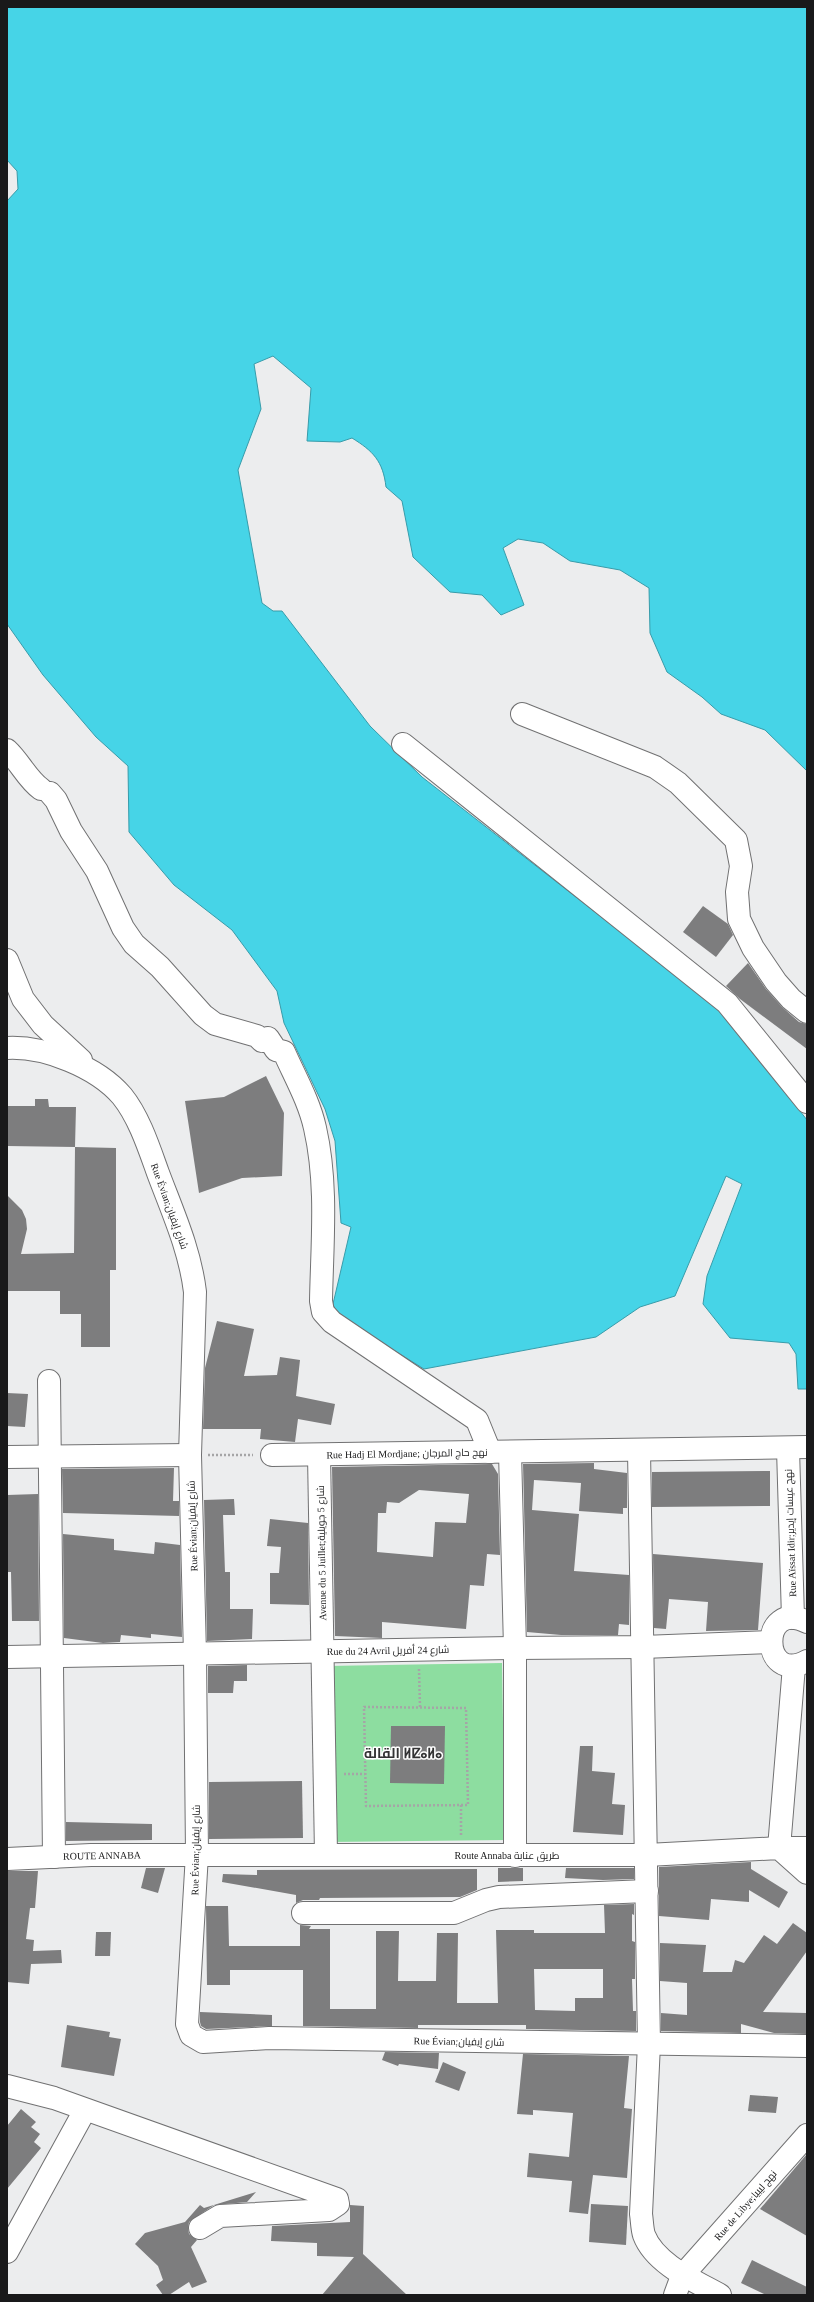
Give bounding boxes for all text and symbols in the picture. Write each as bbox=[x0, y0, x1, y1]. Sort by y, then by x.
street label: Rue Évian;شارع إيفيان bbox=[148, 1162, 190, 1251]
street label: Rue Hadj El Mordjane; نهج حاج المرجان bbox=[326, 1447, 488, 1461]
street label: Rue Aïssat Idir;نهج عيسات إيدير bbox=[783, 1469, 799, 1597]
street label: Rue Évian;شارع إيفيان bbox=[185, 1480, 201, 1572]
street label: Avenue du 5 Juillet;شارع 5 جويلية bbox=[315, 1485, 329, 1621]
street label: Rue du 24 Avril شارع 24 أفريل bbox=[327, 1643, 449, 1658]
district label: القالة ⵍⵇⴰⵍⴰ bbox=[364, 1746, 442, 1761]
street label: Rue Évian;شارع إيفيان bbox=[189, 1804, 203, 1896]
street label: ROUTE ANNABA bbox=[63, 1849, 142, 1862]
street label: Route Annaba طريق عنابة bbox=[454, 1850, 560, 1862]
street label: Rue Évian;شارع إيفيان bbox=[413, 2035, 505, 2049]
street label: Rue de Libye;نهج ليبيا bbox=[712, 2168, 780, 2243]

